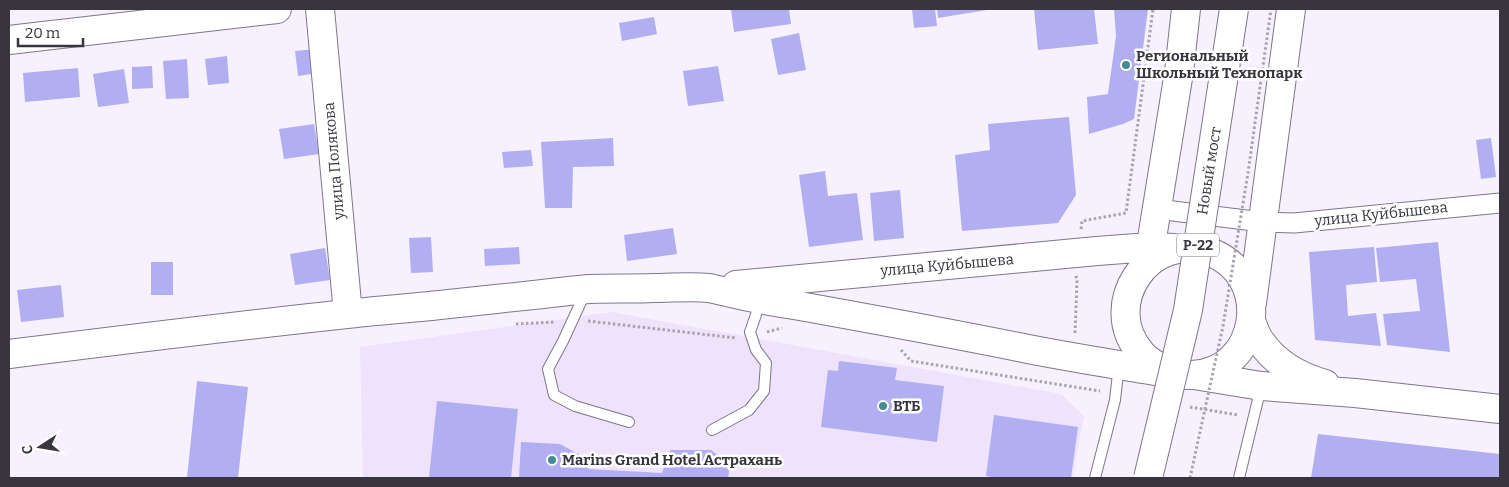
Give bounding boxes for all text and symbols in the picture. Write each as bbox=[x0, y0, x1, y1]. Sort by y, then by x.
scale bar bbox=[18, 15, 82, 47]
text: 20 m bbox=[25, 24, 61, 42]
place label: Региональный Школьный Технопарк bbox=[1136, 47, 1303, 82]
marker: Региональный Школьный Технопарк bbox=[1120, 59, 1132, 71]
street label: улица Полякова bbox=[320, 102, 348, 221]
street label: Новый мост bbox=[1193, 126, 1225, 216]
street label: улица Куйбышева bbox=[1312, 198, 1449, 230]
road number: Р-22 bbox=[1177, 234, 1219, 256]
street label: улица Куйбышева bbox=[879, 250, 1014, 280]
place label: ВТБ bbox=[893, 397, 921, 415]
marker: ВТБ bbox=[877, 400, 889, 412]
north arrow bbox=[15, 422, 65, 472]
text: С bbox=[19, 443, 37, 456]
place label: Marins Grand Hotel Астрахань bbox=[562, 451, 782, 469]
marker: Marins Grand Hotel Астрахань bbox=[546, 454, 558, 466]

